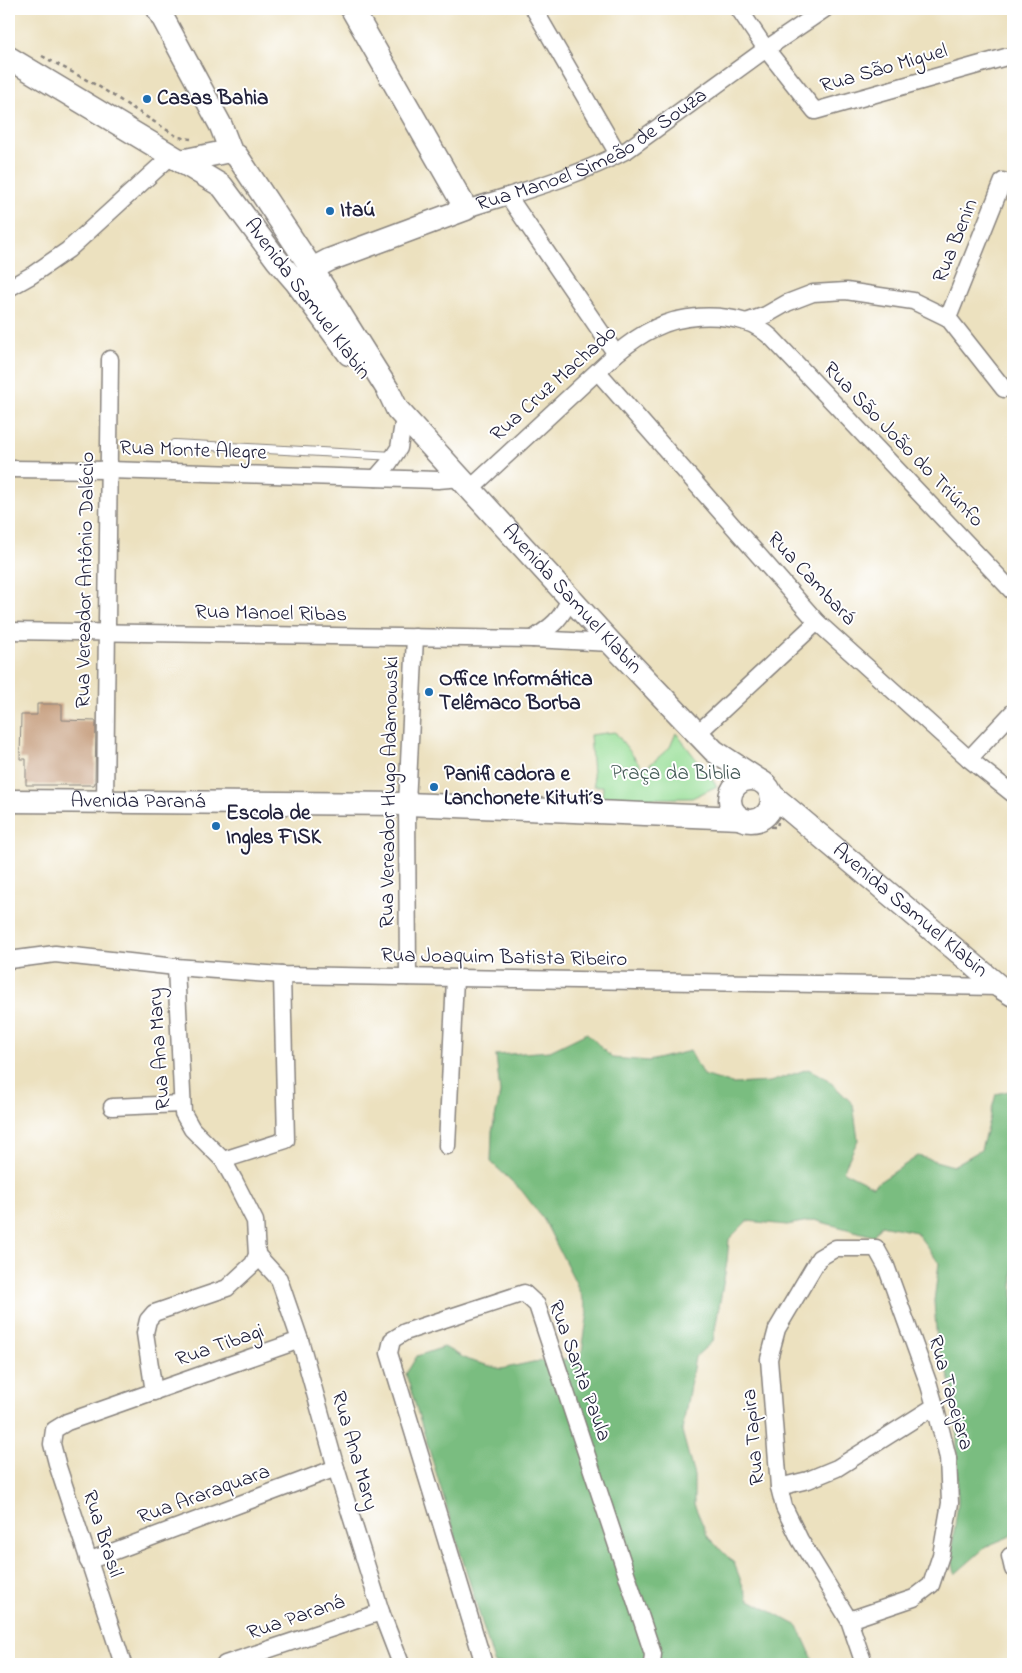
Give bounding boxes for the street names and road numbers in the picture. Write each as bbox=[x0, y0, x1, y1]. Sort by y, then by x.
street label: Rua São Miguel bbox=[817, 36, 952, 103]
street label: Rua Manoel Simeão de Souza bbox=[473, 81, 714, 220]
street label: Rua Benin bbox=[926, 194, 986, 288]
street label: Avenida Samuel Klabin bbox=[236, 212, 378, 386]
street label: Rua Cruz Machado bbox=[484, 319, 624, 449]
street label: Rua São João do Triúnfo bbox=[816, 355, 990, 535]
street label: Rua Monte Alegre bbox=[119, 433, 268, 471]
street label: Rua Vereador Antônio Dalécio bbox=[69, 451, 103, 708]
street label: Avenida Samuel Klabin bbox=[494, 517, 649, 681]
street label: Rua Cambará bbox=[759, 525, 863, 633]
street label: Rua Manoel Ribas bbox=[195, 598, 347, 630]
street label: Rua Vereador Hugo Adamowski bbox=[373, 656, 409, 928]
street label: Avenida Paraná bbox=[71, 786, 206, 817]
street label: Avenida Samuel Klabin bbox=[825, 837, 994, 985]
street label: Rua Joaquim Batista Ribeiro bbox=[381, 941, 628, 975]
street label: Rua Ana Mary bbox=[141, 987, 181, 1111]
street label: Rua Santa Paula bbox=[540, 1296, 618, 1446]
street label: Rua Tibagi bbox=[172, 1317, 269, 1377]
street label: Rua Tapejara bbox=[919, 1332, 981, 1454]
street label: Rua Ana Mary bbox=[321, 1388, 385, 1514]
street label: Rua Tapira bbox=[735, 1388, 773, 1486]
street label: Rua Araraquara bbox=[134, 1457, 274, 1533]
street label: Rua Brasil bbox=[74, 1487, 130, 1581]
street label: Rua Paraná bbox=[243, 1587, 349, 1649]

